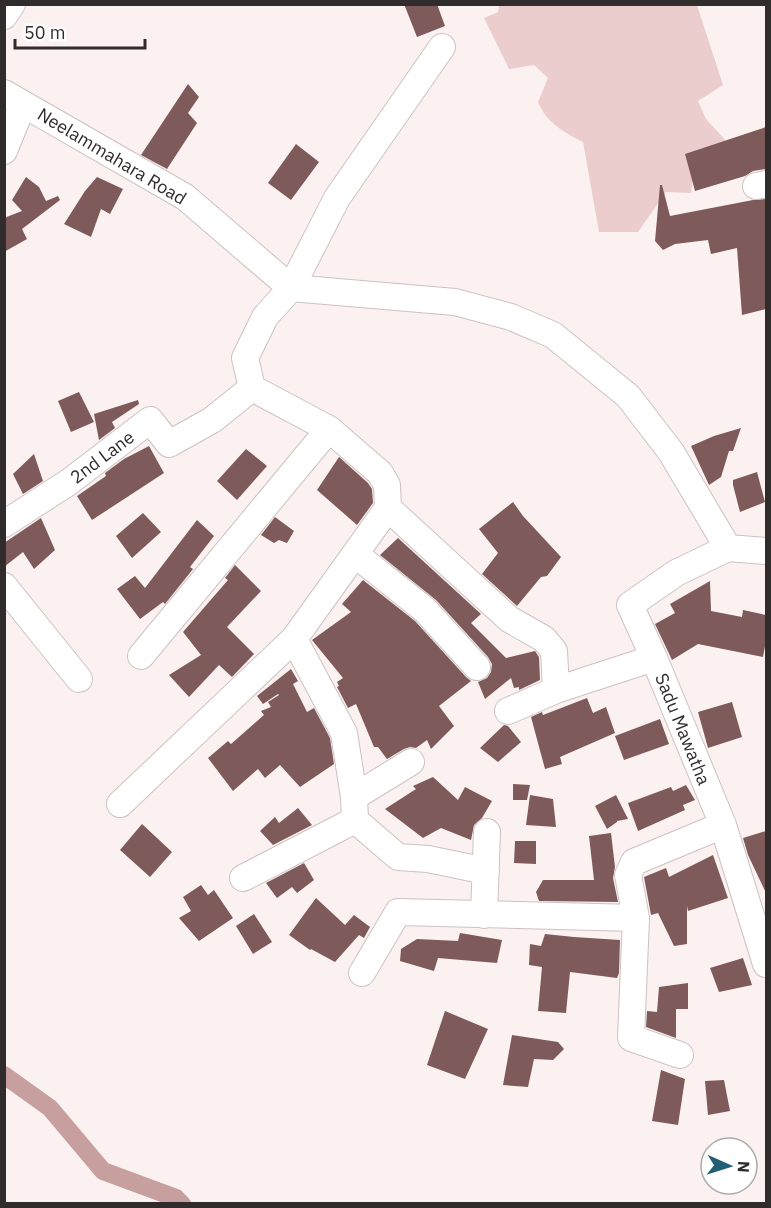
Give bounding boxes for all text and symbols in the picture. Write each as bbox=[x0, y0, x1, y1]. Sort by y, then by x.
scale bar bbox=[15, 12, 146, 50]
text: 50 m bbox=[24, 21, 66, 44]
street label: Neelammahara Road bbox=[33, 102, 191, 210]
street label: 2nd Lane bbox=[65, 425, 139, 489]
street label: Sadu Mawatha bbox=[650, 670, 716, 789]
north arrow bbox=[699, 1136, 759, 1196]
text: N bbox=[734, 1160, 754, 1173]

